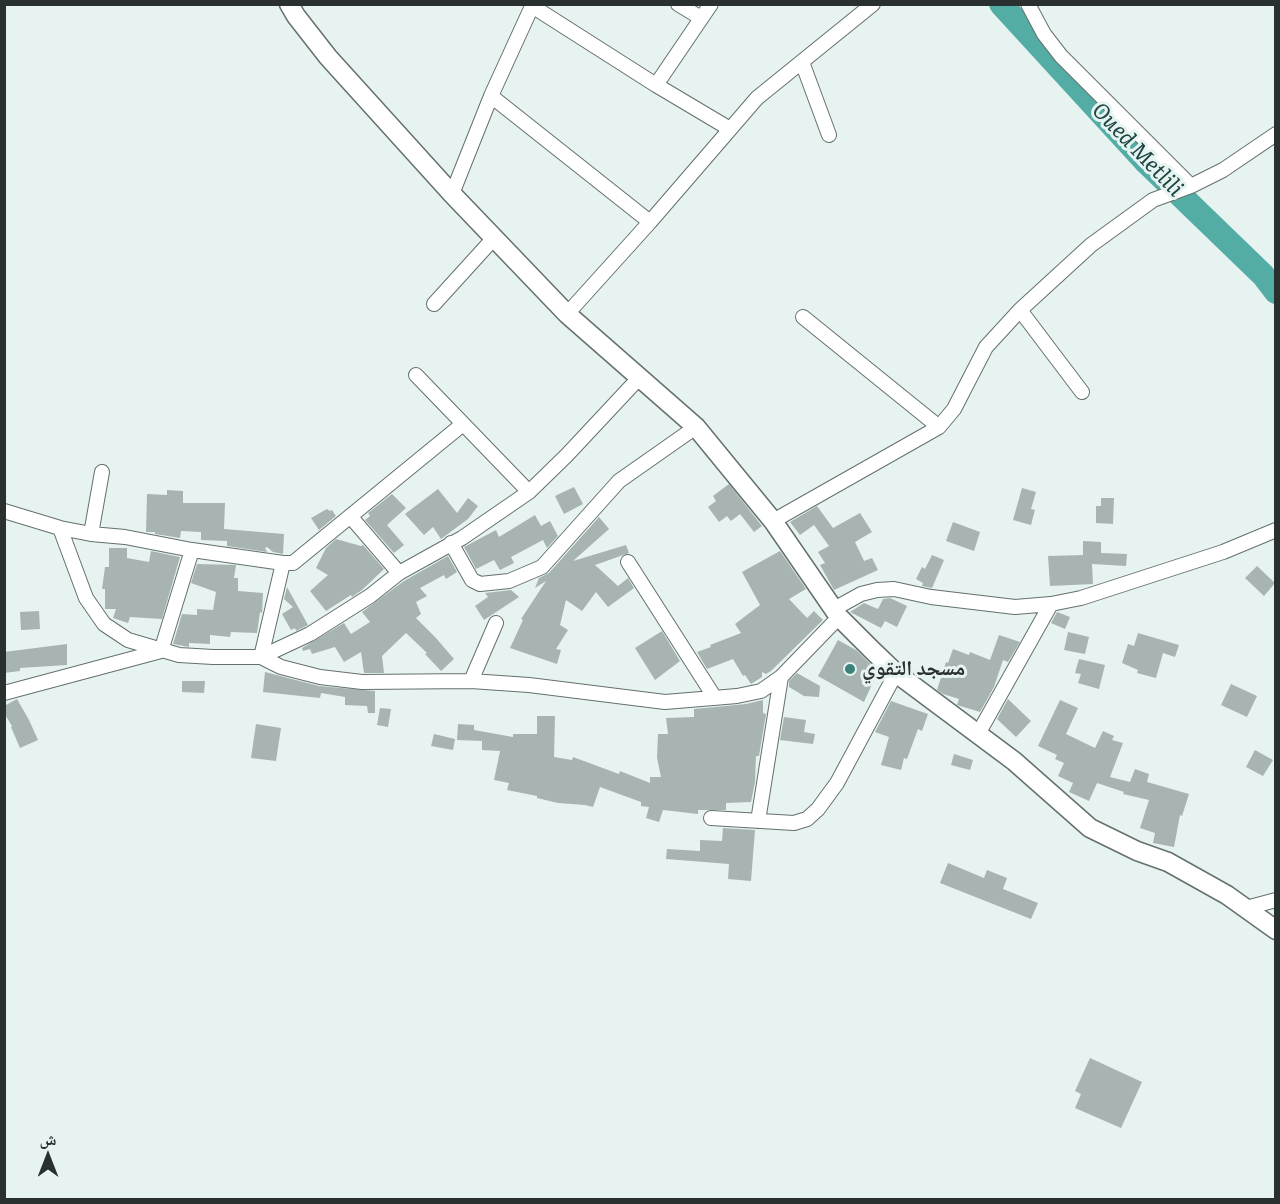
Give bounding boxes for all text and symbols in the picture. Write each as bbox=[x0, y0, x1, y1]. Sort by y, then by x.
water label: Oued Metlili bbox=[1086, 98, 1188, 202]
place label: مسجد التقوي bbox=[862, 656, 965, 682]
marker: مسجد التقوي bbox=[843, 662, 857, 676]
north arrow bbox=[18, 1126, 78, 1186]
text: ش bbox=[40, 1126, 56, 1150]

